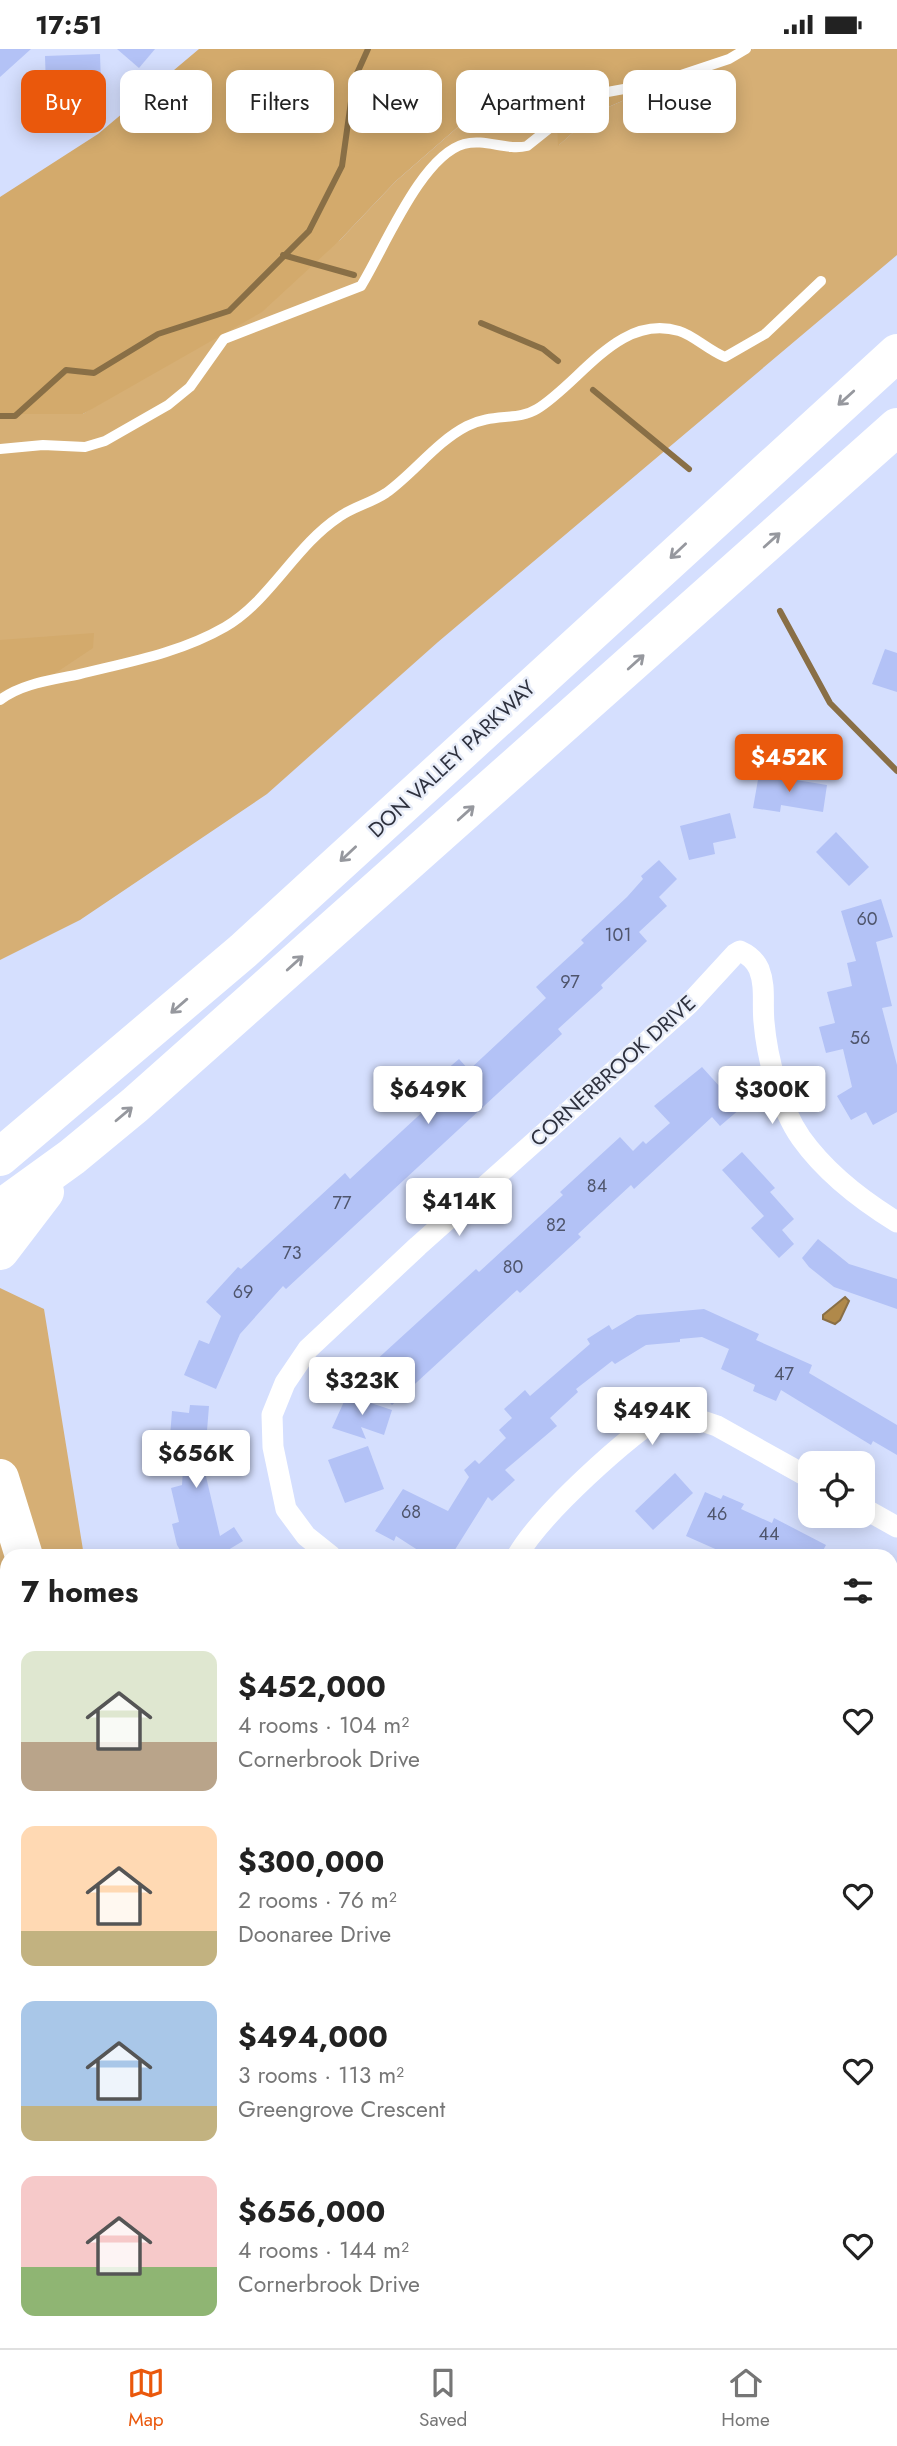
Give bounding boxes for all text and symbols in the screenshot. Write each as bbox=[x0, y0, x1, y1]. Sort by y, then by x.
text: 17:51 bbox=[35, 6, 102, 44]
chip: Buy bbox=[21, 70, 106, 133]
chip: Rent bbox=[120, 70, 212, 133]
chip: Filters bbox=[226, 70, 334, 133]
chip: New bbox=[348, 70, 442, 133]
chip: Apartment bbox=[456, 70, 609, 133]
chip: House bbox=[623, 70, 736, 133]
one-way arrow bbox=[837, 390, 855, 406]
one-way arrow bbox=[763, 531, 780, 548]
one-way arrow bbox=[670, 543, 687, 560]
one-way arrow bbox=[627, 654, 645, 670]
street label: DON VALLEY PARKWAY bbox=[362, 673, 542, 845]
pin: $452K bbox=[740, 735, 838, 794]
text: $452K bbox=[751, 740, 827, 774]
one-way arrow bbox=[456, 805, 474, 821]
one-way arrow bbox=[340, 846, 357, 863]
house number: 60 bbox=[856, 906, 878, 932]
house number: 101 bbox=[605, 922, 632, 948]
one-way arrow bbox=[286, 955, 304, 971]
house number: 97 bbox=[560, 969, 580, 995]
street label: CORNERBROOK DRIVE bbox=[524, 988, 702, 1154]
one-way arrow bbox=[170, 998, 188, 1014]
house number: 56 bbox=[850, 1025, 870, 1051]
pin: $649K bbox=[379, 1067, 477, 1126]
pin: $300K bbox=[723, 1067, 821, 1126]
text: $649K bbox=[389, 1072, 467, 1106]
text: $300K bbox=[734, 1072, 810, 1106]
one-way arrow bbox=[115, 1106, 133, 1122]
house number: 84 bbox=[587, 1173, 607, 1199]
pin: $414K bbox=[410, 1179, 508, 1238]
text: $414K bbox=[422, 1184, 496, 1218]
house number: 77 bbox=[333, 1190, 352, 1216]
house number: 82 bbox=[546, 1212, 566, 1238]
house number: 73 bbox=[282, 1240, 302, 1266]
house number: 80 bbox=[503, 1254, 524, 1280]
house number: 69 bbox=[233, 1279, 253, 1305]
pin: $323K bbox=[313, 1357, 411, 1417]
house number: 47 bbox=[774, 1361, 795, 1387]
text: $323K bbox=[325, 1363, 399, 1397]
pin: $494K bbox=[603, 1387, 701, 1447]
text: $494K bbox=[613, 1393, 691, 1427]
pin: $656K bbox=[147, 1431, 245, 1490]
text: $656K bbox=[158, 1436, 234, 1470]
map controls bbox=[798, 1451, 875, 1528]
button: locate bbox=[798, 1451, 875, 1528]
house number: 68 bbox=[401, 1499, 421, 1525]
house number: 46 bbox=[707, 1501, 727, 1527]
house number: 44 bbox=[759, 1521, 780, 1547]
text: 7 homes bbox=[21, 1570, 138, 1613]
icon: filters bbox=[839, 1572, 877, 1610]
text: $452,000 bbox=[238, 1665, 386, 1708]
icon: home bbox=[77, 1679, 161, 1763]
icon: heart bbox=[839, 1702, 877, 1740]
text: 4 rooms · 104 m² bbox=[238, 1708, 409, 1742]
text: Cornerbrook Drive bbox=[238, 1742, 420, 1776]
text: $300,000 bbox=[238, 1840, 384, 1883]
icon: home bbox=[77, 1854, 161, 1938]
icon: heart bbox=[839, 1877, 877, 1915]
text: 2 rooms · 76 m² bbox=[238, 1883, 397, 1917]
text: Doonaree Drive bbox=[238, 1917, 391, 1951]
text: $494,000 bbox=[238, 2015, 388, 2058]
icon: home bbox=[77, 2029, 161, 2113]
icon: heart bbox=[839, 2052, 877, 2090]
text: 3 rooms · 113 m² bbox=[238, 2058, 404, 2092]
text: Greengrove Crescent bbox=[238, 2092, 445, 2126]
text: $656,000 bbox=[238, 2190, 385, 2233]
icon: home bbox=[77, 2204, 161, 2288]
icon: heart bbox=[839, 2227, 877, 2265]
text: 4 rooms · 144 m² bbox=[238, 2233, 409, 2267]
text: Cornerbrook Drive bbox=[238, 2267, 420, 2301]
tab: Map bbox=[127, 2364, 165, 2433]
tab: Saved bbox=[419, 2364, 467, 2433]
tab: Home bbox=[721, 2364, 770, 2433]

